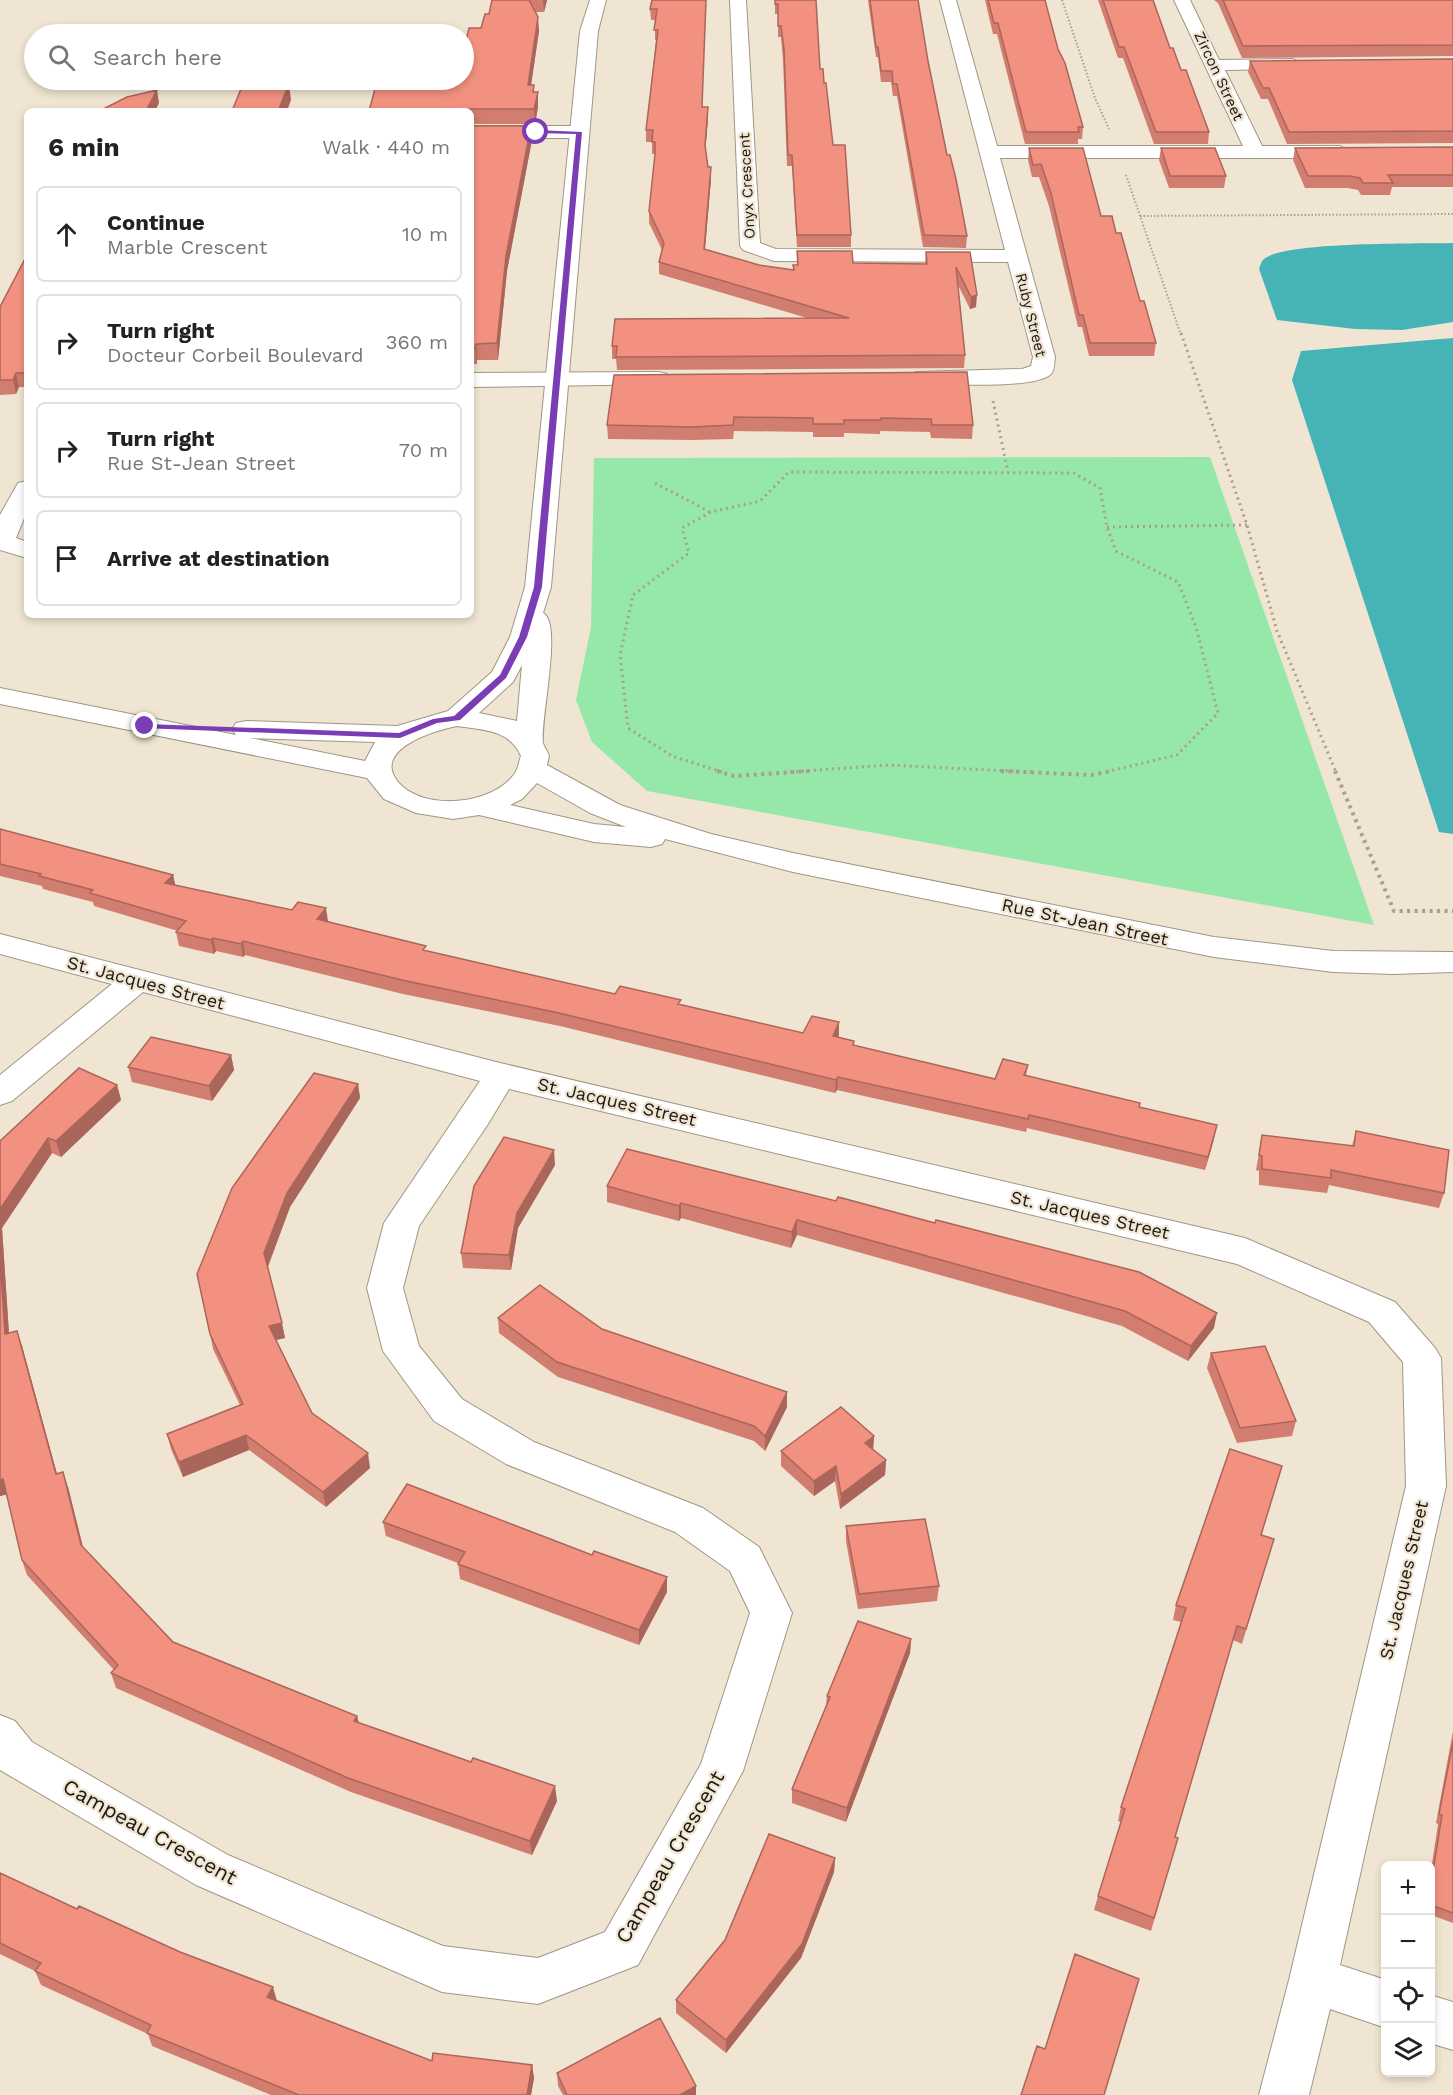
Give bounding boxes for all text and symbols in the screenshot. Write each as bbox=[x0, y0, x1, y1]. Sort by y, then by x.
search box bbox=[24, 24, 474, 90]
street label: Zircon Street bbox=[1190, 29, 1248, 124]
icon: search bbox=[45, 41, 78, 74]
text: Search here bbox=[93, 45, 222, 70]
route start bbox=[522, 118, 548, 144]
text: 6 min bbox=[48, 132, 120, 162]
street label: Onyx Crescent bbox=[735, 132, 759, 239]
text: Walk · 440 m bbox=[322, 135, 450, 159]
text: Continue bbox=[107, 210, 205, 235]
icon: ahead bbox=[50, 218, 83, 251]
text: 10 m bbox=[402, 222, 448, 246]
text: Marble Crescent bbox=[107, 235, 267, 259]
street label: Ruby Street bbox=[1012, 271, 1050, 360]
text: Turn right bbox=[107, 318, 214, 343]
icon: right bbox=[50, 326, 83, 359]
text: 360 m bbox=[386, 330, 448, 354]
text: Docteur Corbeil Boulevard bbox=[107, 343, 364, 367]
text: Turn right bbox=[107, 426, 214, 451]
icon: right bbox=[50, 434, 83, 467]
text: 70 m bbox=[399, 438, 448, 462]
text: Rue St-Jean Street bbox=[107, 451, 295, 475]
icon: arrive bbox=[50, 542, 83, 575]
text: Arrive at destination bbox=[107, 546, 330, 571]
route end bbox=[131, 712, 157, 738]
street label: Rue St-Jean Street bbox=[1000, 894, 1171, 949]
street label: St. Jacques Street bbox=[65, 951, 228, 1014]
street label: St. Jacques Street bbox=[536, 1073, 699, 1130]
street label: St. Jacques Street bbox=[1009, 1186, 1172, 1243]
street label: St. Jacques Street bbox=[1375, 1498, 1432, 1661]
street label: Campeau Crescent bbox=[610, 1766, 729, 1947]
street label: Campeau Crescent bbox=[59, 1773, 242, 1890]
map controls bbox=[1381, 1861, 1435, 2077]
button: + bbox=[1381, 1861, 1435, 1915]
button: − bbox=[1381, 1915, 1435, 1969]
button: locate bbox=[1381, 1969, 1435, 2023]
button: layers bbox=[1381, 2023, 1435, 2077]

